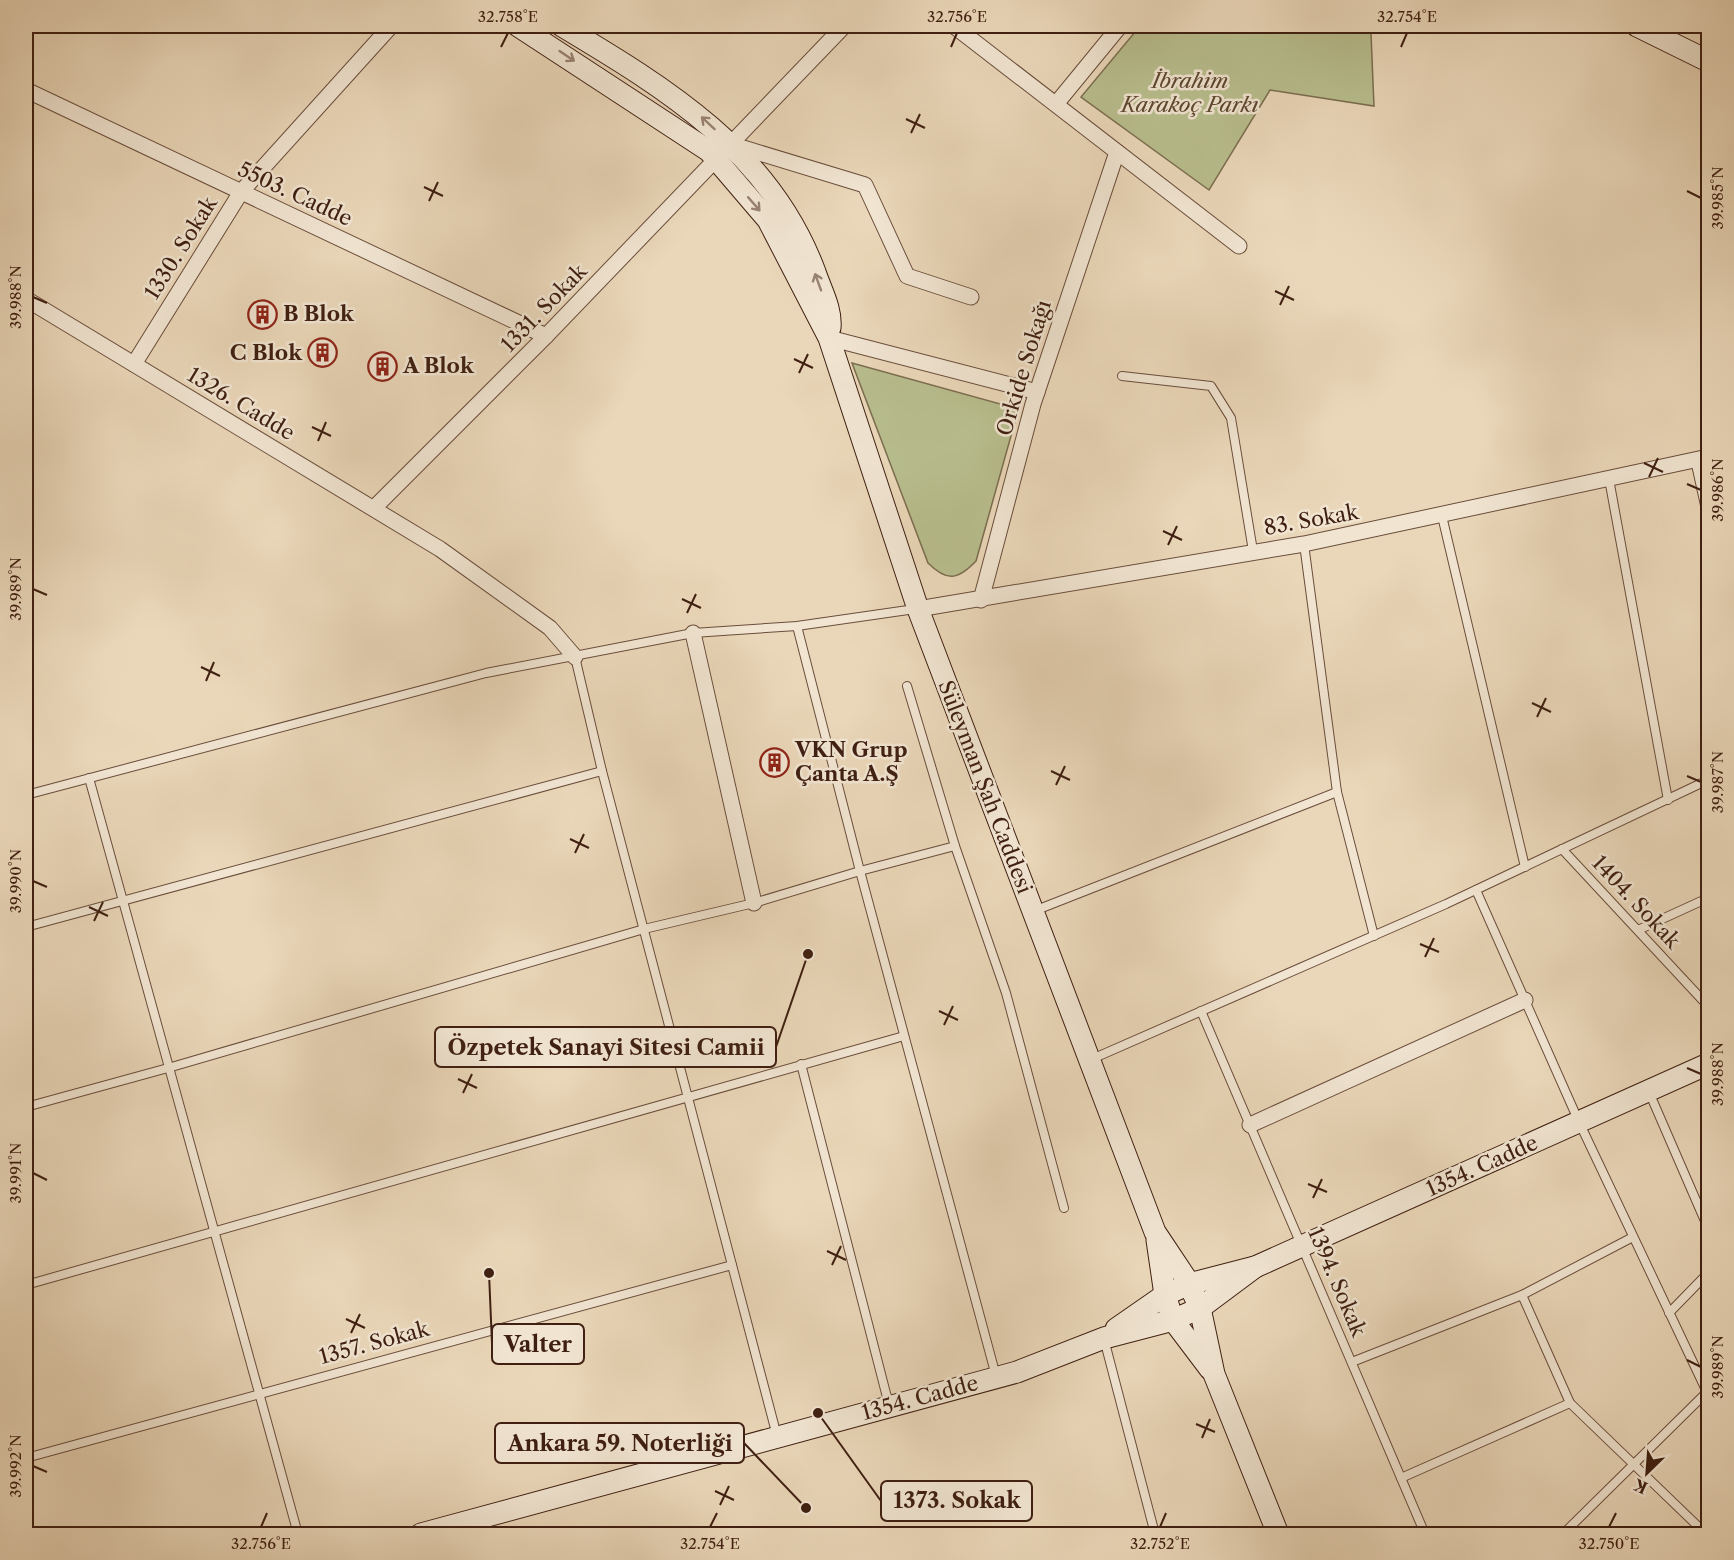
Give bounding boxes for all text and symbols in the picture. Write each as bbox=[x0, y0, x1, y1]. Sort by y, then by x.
text: 32.758°E bbox=[478, 7, 538, 26]
text: 32.756°E bbox=[927, 7, 987, 26]
text: 32.754°E bbox=[1377, 7, 1437, 26]
one-way arrow bbox=[559, 50, 576, 63]
park label: İbrahim Karakoç Parkı bbox=[1119, 68, 1259, 117]
one-way arrow bbox=[701, 116, 716, 130]
street label: 5503. Cadde bbox=[234, 156, 356, 231]
text: 39.985°N bbox=[1708, 166, 1727, 230]
street label: 1330. Sokak bbox=[139, 191, 222, 304]
one-way arrow bbox=[747, 196, 761, 211]
street label: 1331. Sokak bbox=[496, 258, 592, 357]
text: 39.988°N bbox=[6, 265, 25, 329]
one-way arrow bbox=[812, 273, 823, 291]
street label: Orkide Sokağı bbox=[991, 297, 1056, 439]
building icon: B Blok bbox=[246, 298, 278, 330]
place label: B Blok bbox=[283, 301, 355, 326]
building icon: C Blok bbox=[307, 337, 339, 369]
place label: C Blok bbox=[230, 340, 303, 365]
building icon: A Blok bbox=[366, 350, 398, 382]
place label: A Blok bbox=[402, 353, 475, 378]
street label: 1326. Cadde bbox=[183, 362, 299, 445]
text: 39.986°N bbox=[1708, 458, 1727, 522]
street label: 83. Sokak bbox=[1262, 499, 1361, 540]
text: 39.989°N bbox=[6, 557, 25, 621]
street label: Süleyman Şah Caddesi bbox=[933, 677, 1038, 897]
place label: VKN Grup Çanta A.Ş bbox=[794, 737, 908, 786]
building icon: VKN Grup Çanta A.Ş bbox=[758, 746, 790, 778]
text: 39.987°N bbox=[1708, 751, 1727, 813]
text: 39.990°N bbox=[6, 849, 25, 913]
street label: 1404. Sokak bbox=[1587, 850, 1686, 954]
callout: Özpetek Sanayi Sitesi Camii bbox=[435, 1027, 776, 1067]
text: Özpetek Sanayi Sitesi Camii bbox=[447, 1033, 765, 1061]
text: 39.988°N bbox=[1708, 1042, 1727, 1106]
street label: 1354. Cadde bbox=[1422, 1130, 1542, 1201]
text: 39.991°N bbox=[6, 1143, 25, 1204]
street label: 1394. Sokak bbox=[1303, 1223, 1372, 1341]
street label: 1357. Sokak bbox=[316, 1316, 432, 1369]
callout: Valter bbox=[492, 1324, 584, 1364]
text: Valter bbox=[503, 1331, 572, 1358]
text: 39.989°N bbox=[1708, 1335, 1727, 1399]
street label: 1354. Cadde bbox=[859, 1370, 981, 1425]
callout: Ankara 59. Noterliği bbox=[495, 1423, 744, 1463]
text: Ankara 59. Noterliği bbox=[506, 1430, 733, 1457]
text: 39.992°N bbox=[6, 1434, 25, 1498]
north arrow bbox=[1617, 1443, 1677, 1503]
text: K bbox=[1630, 1474, 1651, 1498]
callout: 1373. Sokak bbox=[881, 1481, 1032, 1521]
text: 1373. Sokak bbox=[893, 1487, 1021, 1514]
text: 32.756°E bbox=[231, 1534, 291, 1553]
text: 32.754°E bbox=[680, 1534, 740, 1553]
text: 32.752°E bbox=[1130, 1534, 1190, 1553]
text: 32.750°E bbox=[1579, 1534, 1640, 1553]

